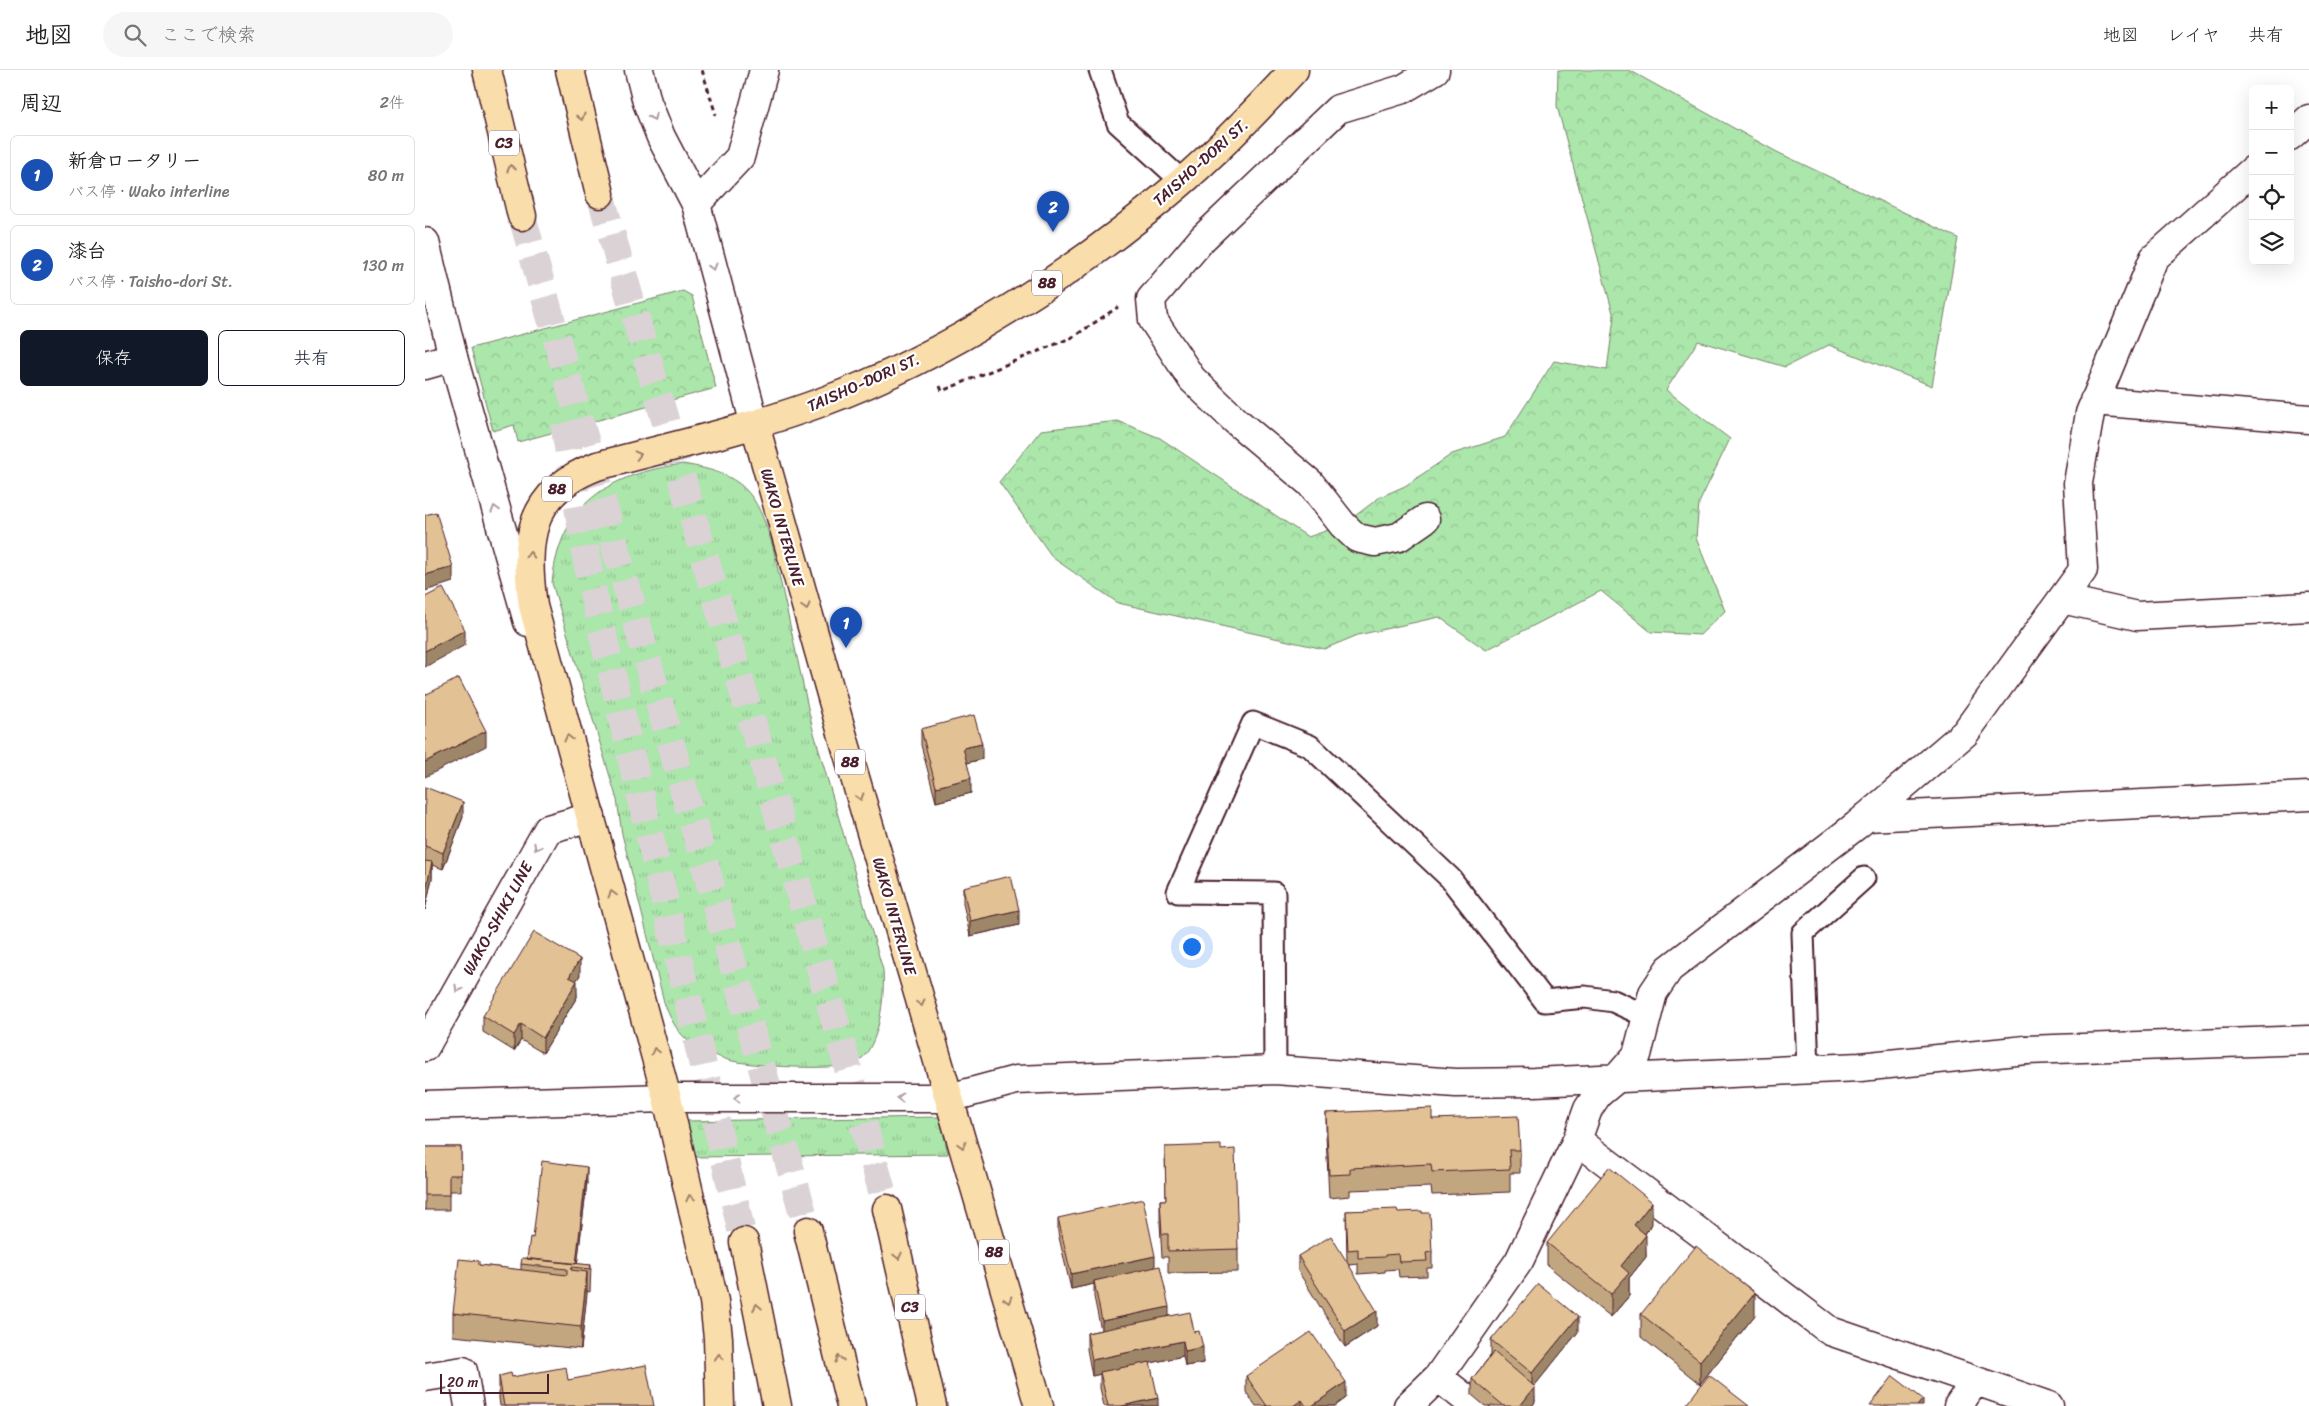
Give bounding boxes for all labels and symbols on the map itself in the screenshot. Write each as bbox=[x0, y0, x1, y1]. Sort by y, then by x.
street label: TAISHO-DORI ST. bbox=[1146, 111, 1255, 214]
one-way arrow bbox=[647, 112, 657, 120]
one-way arrow bbox=[575, 113, 586, 122]
road number: C3 bbox=[489, 130, 519, 156]
one-way arrow bbox=[506, 164, 517, 173]
pin: 2 bbox=[1037, 191, 1069, 232]
one-way arrow bbox=[707, 262, 718, 271]
road number: 88 bbox=[1032, 270, 1062, 296]
street label: TAISHO-DORI ST. bbox=[802, 345, 924, 420]
one-way arrow bbox=[634, 450, 642, 461]
street label: WAKO INTERLINE bbox=[752, 465, 814, 591]
road number: 88 bbox=[542, 476, 572, 502]
one-way arrow bbox=[491, 505, 501, 514]
one-way arrow bbox=[524, 550, 535, 558]
one-way arrow bbox=[800, 602, 811, 611]
pin: 1 bbox=[830, 607, 862, 648]
one-way arrow bbox=[563, 733, 574, 742]
road number: 88 bbox=[835, 750, 865, 774]
one-way arrow bbox=[855, 792, 865, 800]
one-way arrow bbox=[533, 842, 543, 851]
street label: WAKO INTERLINE bbox=[864, 854, 926, 980]
street label: WAKO-SHIKI LINE bbox=[454, 855, 541, 981]
one-way arrow bbox=[607, 890, 618, 899]
your location bbox=[1179, 934, 1205, 960]
one-way arrow bbox=[454, 983, 464, 992]
one-way arrow bbox=[915, 998, 925, 1007]
one-way arrow bbox=[650, 1047, 660, 1056]
one-way arrow bbox=[733, 1093, 741, 1103]
one-way arrow bbox=[896, 1093, 904, 1103]
one-way arrow bbox=[956, 1140, 967, 1149]
one-way arrow bbox=[685, 1193, 696, 1202]
road number: 88 bbox=[979, 1240, 1009, 1264]
one-way arrow bbox=[892, 1252, 903, 1261]
road number: C3 bbox=[895, 1294, 925, 1320]
one-way arrow bbox=[1003, 1296, 1013, 1304]
one-way arrow bbox=[752, 1302, 763, 1311]
one-way arrow bbox=[714, 1353, 724, 1361]
one-way arrow bbox=[834, 1354, 845, 1363]
scale bar bbox=[440, 1371, 549, 1394]

